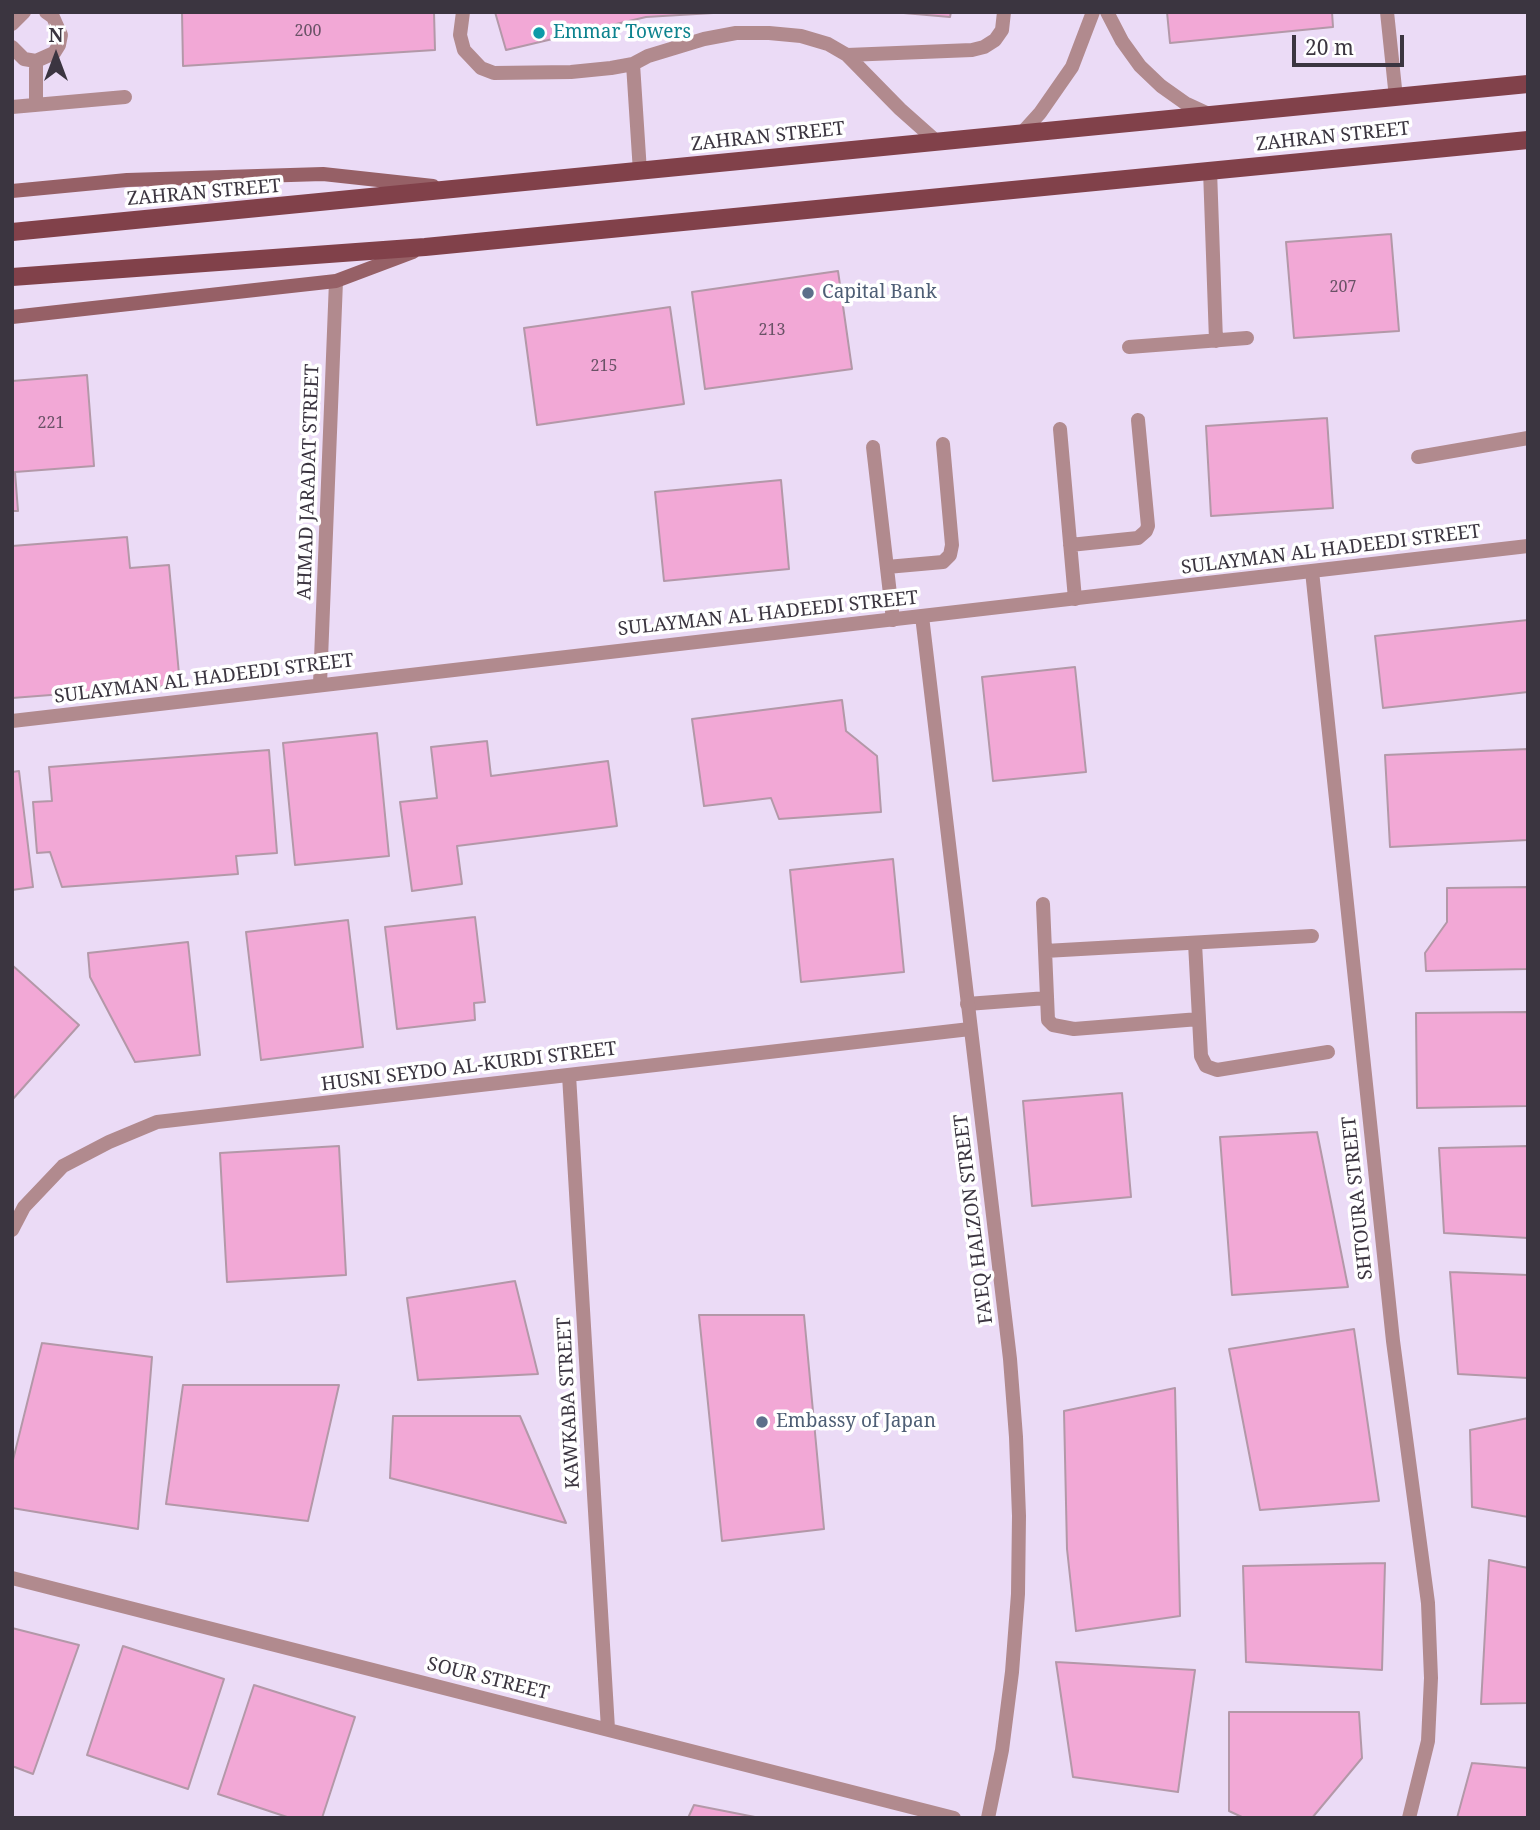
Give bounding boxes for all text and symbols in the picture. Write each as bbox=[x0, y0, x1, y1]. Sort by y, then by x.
north arrow bbox=[21, 21, 91, 91]
house number: 200 bbox=[295, 21, 321, 41]
scale bar bbox=[1295, 21, 1407, 65]
text: N bbox=[49, 22, 63, 48]
place label: Emmar Towers bbox=[553, 22, 691, 44]
marker: Emmar Towers bbox=[531, 25, 547, 41]
text: 20 m bbox=[1305, 33, 1354, 61]
street label: ZAHRAN STREET bbox=[690, 118, 846, 156]
street label: ZAHRAN STREET bbox=[1255, 118, 1411, 156]
street label: ZAHRAN STREET bbox=[126, 175, 282, 211]
house number: 207 bbox=[1330, 277, 1356, 297]
place label: Capital Bank bbox=[822, 282, 937, 304]
marker: Capital Bank bbox=[800, 285, 816, 301]
house number: 213 bbox=[759, 320, 785, 340]
house number: 215 bbox=[591, 356, 617, 376]
street label: AHMAD JARADAT STREET bbox=[293, 364, 325, 600]
house number: 221 bbox=[38, 413, 64, 433]
street label: SULAYMAN AL HADEEDI STREET bbox=[1180, 520, 1482, 580]
street label: SULAYMAN AL HADEEDI STREET bbox=[617, 587, 919, 641]
street label: SULAYMAN AL HADEEDI STREET bbox=[53, 649, 355, 709]
street label: HUSNI SEYDO AL-KURDI STREET bbox=[320, 1038, 618, 1096]
street label: FA'EQ HALZON STREET bbox=[950, 1113, 998, 1325]
street label: SHTOURA STREET bbox=[1338, 1115, 1378, 1281]
street label: KAWKABA STREET bbox=[553, 1317, 585, 1489]
place label: Embassy of Japan bbox=[776, 1411, 936, 1433]
marker: Embassy of Japan bbox=[754, 1414, 770, 1430]
street label: SOUR STREET bbox=[425, 1653, 551, 1705]

